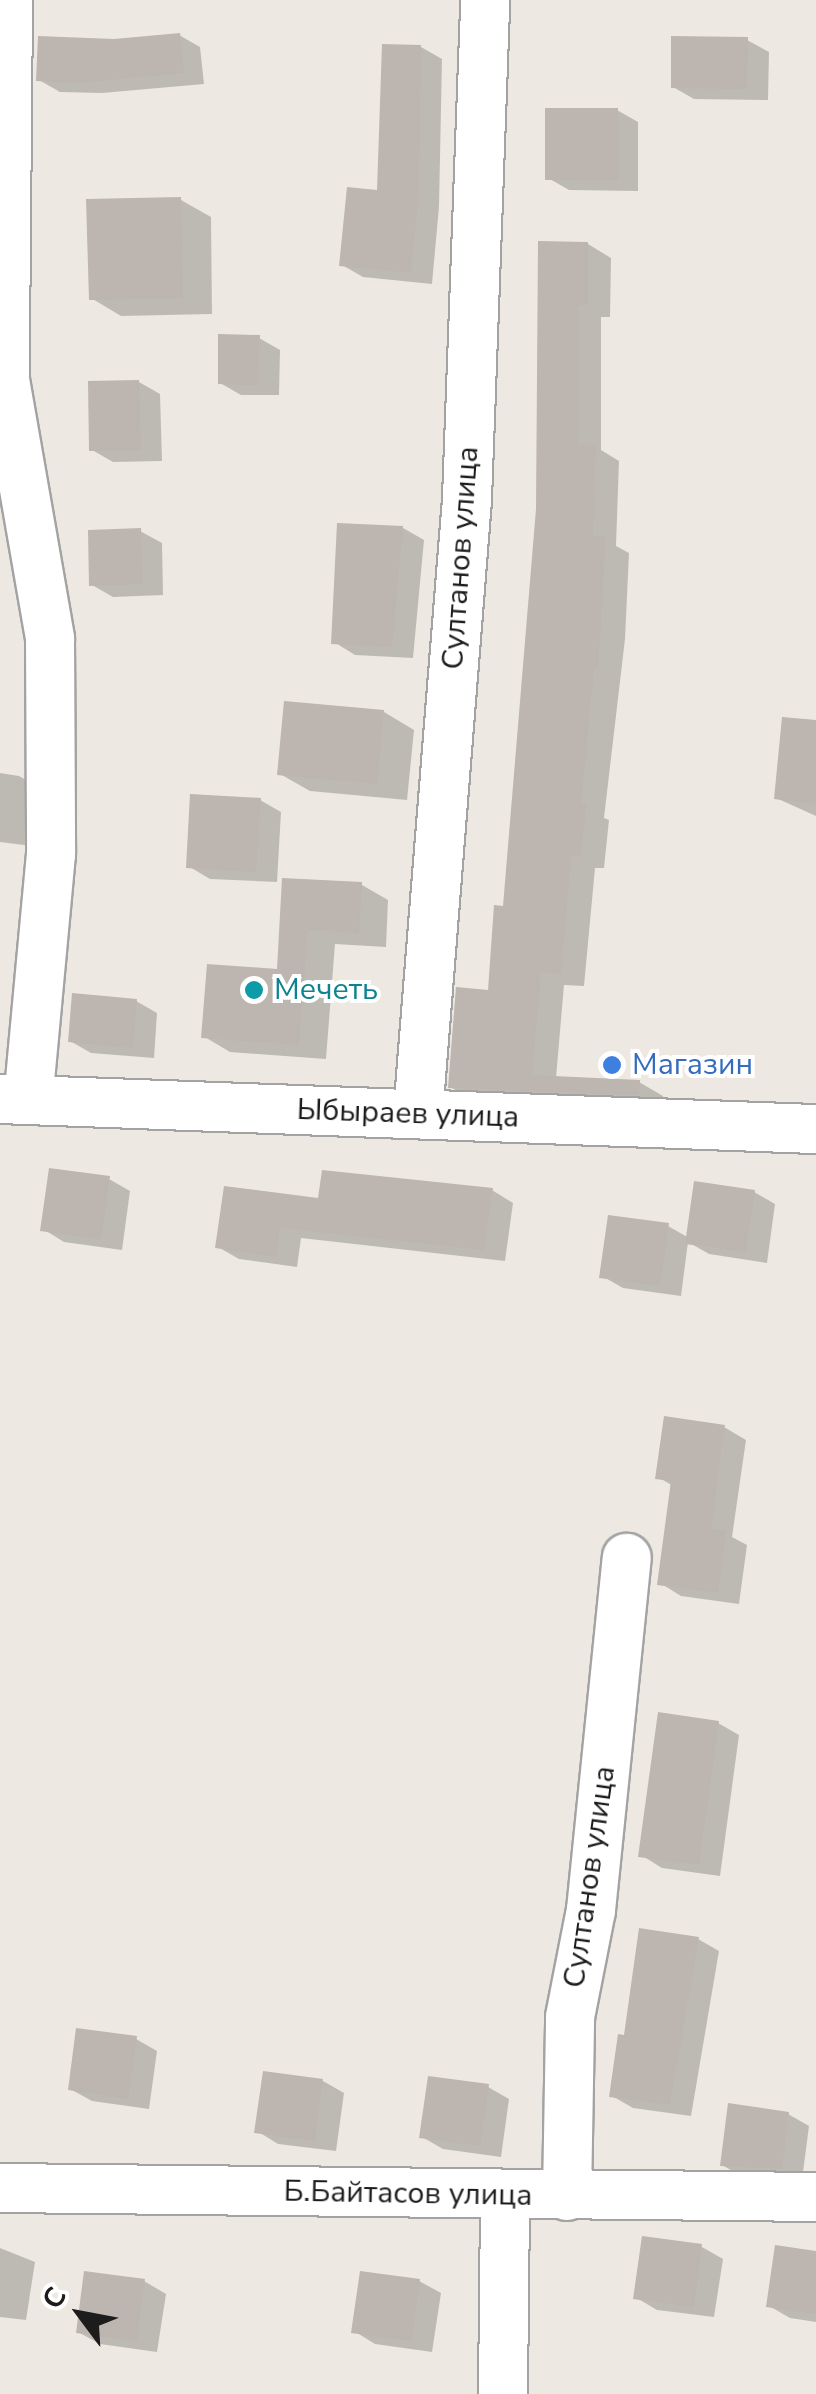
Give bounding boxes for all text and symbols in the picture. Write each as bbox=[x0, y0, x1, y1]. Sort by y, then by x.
street label: Султанов улица bbox=[435, 445, 487, 671]
place label: Мечеть bbox=[274, 972, 378, 1008]
marker: Мечеть bbox=[243, 979, 265, 1001]
place label: Магазин bbox=[632, 1047, 753, 1083]
marker: Магазин bbox=[601, 1054, 623, 1076]
street label: Ыбыраев улица bbox=[296, 1092, 520, 1136]
street label: Султанов улица bbox=[557, 1764, 623, 1990]
street label: Б.Байтасов улица bbox=[283, 2174, 533, 2214]
north arrow bbox=[30, 2264, 130, 2364]
text: С bbox=[33, 2280, 76, 2316]

